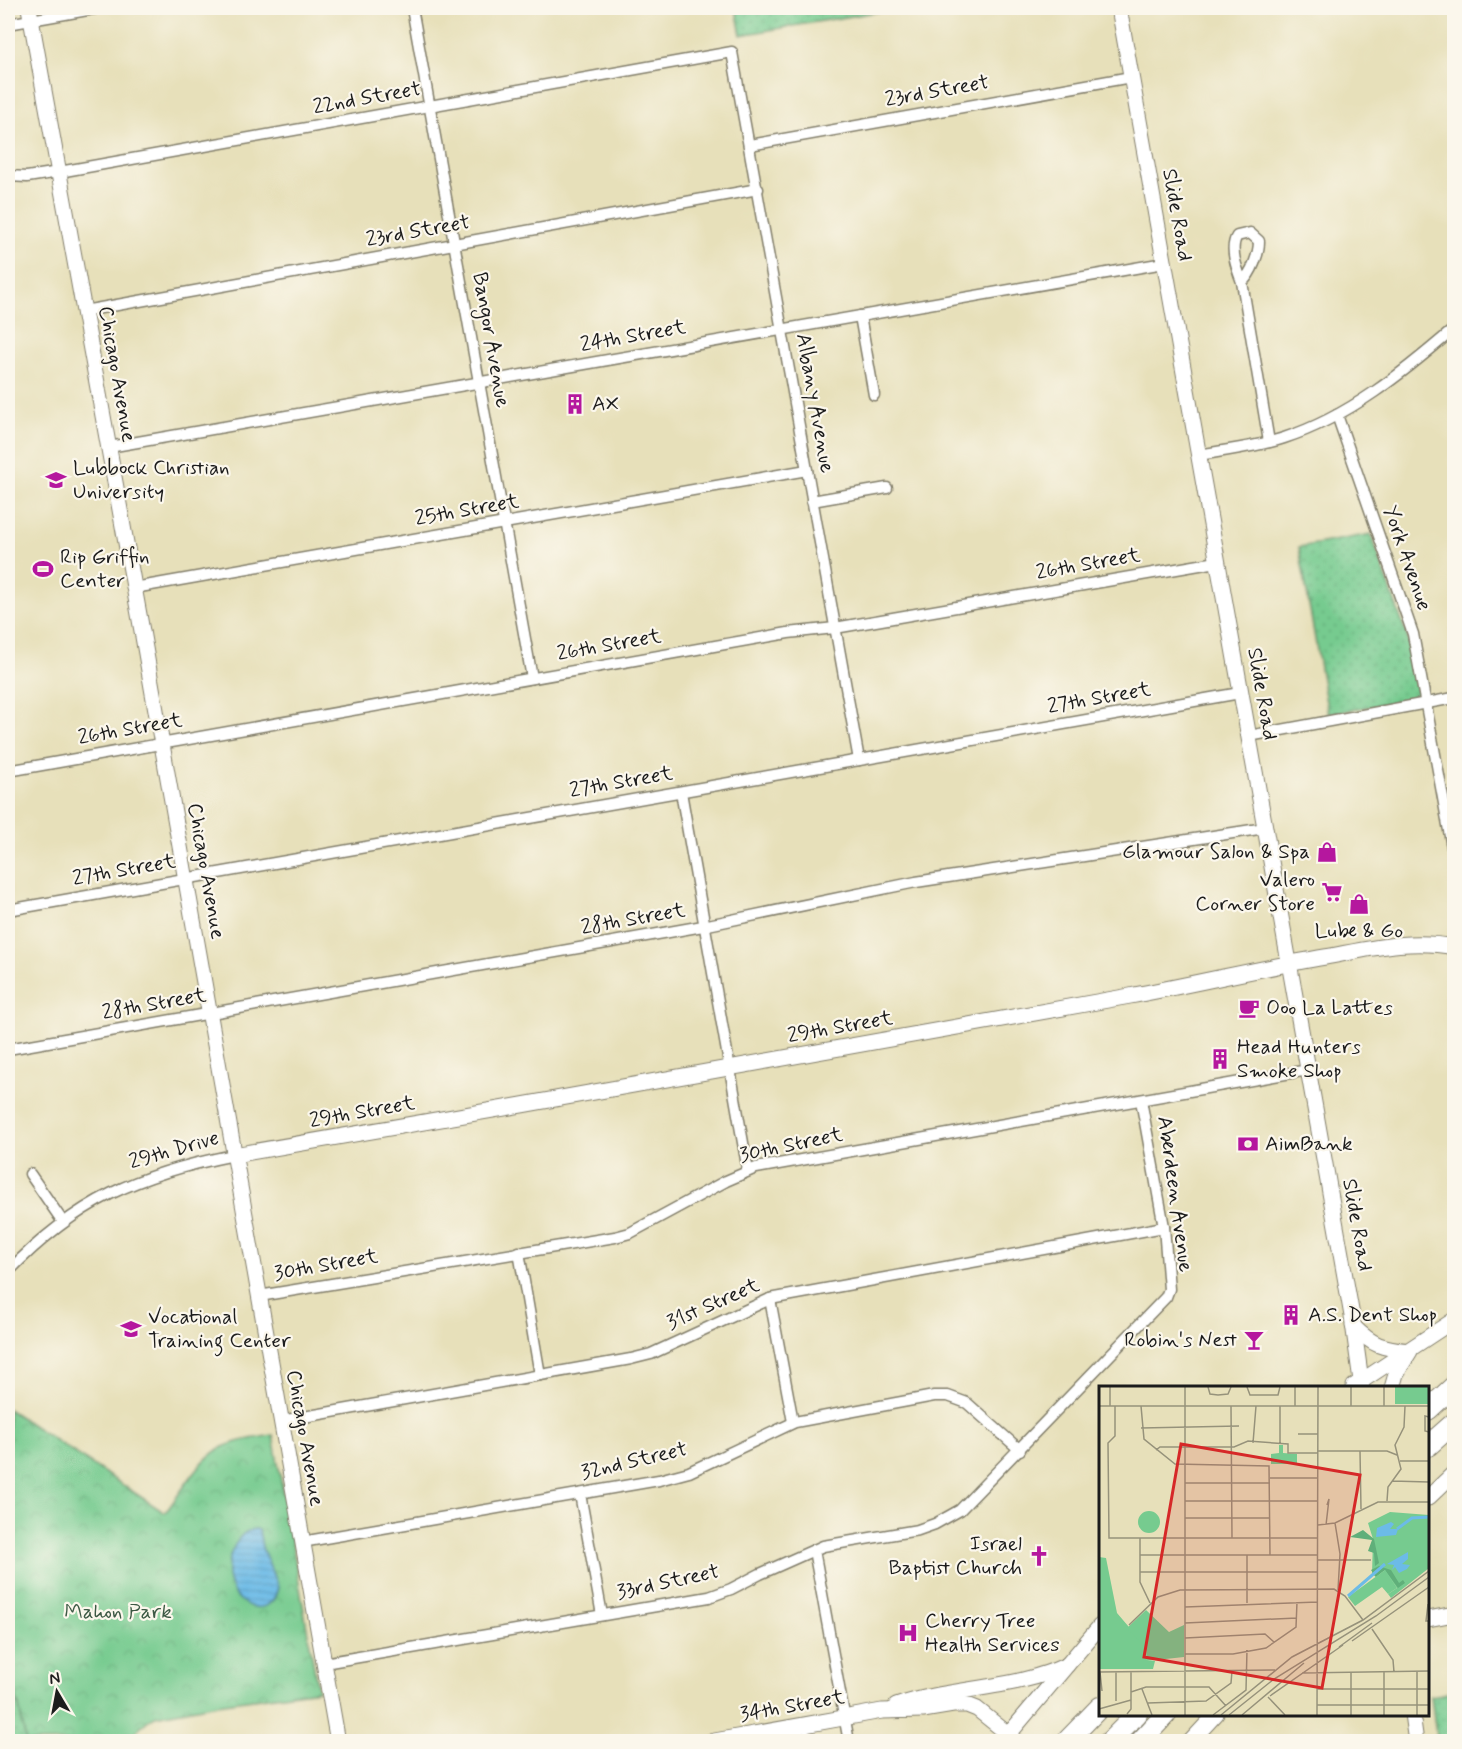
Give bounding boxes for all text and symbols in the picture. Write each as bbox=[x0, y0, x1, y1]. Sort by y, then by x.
street label: 23rd Street bbox=[883, 68, 991, 114]
street label: 22nd Street bbox=[311, 75, 423, 121]
street label: Slide Road bbox=[1155, 167, 1199, 263]
street label: 23rd Street bbox=[364, 208, 472, 254]
street label: Bangor Avenue bbox=[464, 270, 517, 410]
street label: Chicago Avenue bbox=[91, 304, 143, 444]
street label: 24th Street bbox=[578, 313, 689, 359]
street label: Albany Avenue bbox=[789, 331, 841, 475]
place label: AX bbox=[592, 390, 619, 418]
building icon: AX bbox=[563, 392, 587, 416]
place label: Lubbock Christian University bbox=[73, 454, 230, 506]
school or university icon: Lubbock Christian University bbox=[44, 468, 68, 492]
street label: 25th Street bbox=[413, 487, 522, 533]
street label: York Avenue bbox=[1376, 502, 1438, 614]
street label: 26th Street bbox=[1034, 541, 1143, 587]
place label: Rip Griffin Center bbox=[60, 543, 149, 595]
sports icon: Rip Griffin Center bbox=[31, 557, 55, 581]
street label: 26th Street bbox=[555, 622, 664, 668]
street label: Slide Road bbox=[1240, 646, 1284, 742]
street label: 27th Street bbox=[1045, 675, 1153, 721]
street label: 26th Street bbox=[76, 706, 185, 752]
street label: 27th Street bbox=[567, 759, 675, 805]
street label: Chicago Avenue bbox=[180, 801, 232, 941]
place label: Glamour Salon & Spa bbox=[1122, 838, 1310, 866]
shop icon: Glamour Salon & Spa bbox=[1315, 840, 1339, 864]
street label: 27th Street bbox=[70, 847, 178, 893]
place label: Valero Corner Store bbox=[1195, 866, 1315, 918]
supermarket icon: Valero Corner Store bbox=[1320, 880, 1344, 904]
shop icon: Lube & Go bbox=[1347, 892, 1371, 916]
street label: 28th Street bbox=[579, 896, 688, 942]
place label: Lube & Go bbox=[1315, 917, 1403, 945]
street label: 28th Street bbox=[100, 981, 209, 1027]
place label: Ooo La Lattes bbox=[1266, 994, 1393, 1022]
cafe icon: Ooo La Lattes bbox=[1237, 996, 1261, 1020]
street label: 29th Street bbox=[785, 1004, 895, 1050]
place label: Head Hunters Smoke Shop bbox=[1237, 1033, 1361, 1085]
building icon: Head Hunters Smoke Shop bbox=[1208, 1047, 1232, 1071]
street label: 29th Street bbox=[307, 1089, 417, 1135]
street label: Aberdeen Avenue bbox=[1150, 1114, 1200, 1274]
street label: 30th Street bbox=[737, 1120, 846, 1170]
street label: 29th Drive bbox=[126, 1124, 222, 1176]
place label: AimBank bbox=[1265, 1130, 1353, 1158]
bank icon: AimBank bbox=[1236, 1132, 1260, 1156]
street label: Slide Road bbox=[1335, 1177, 1379, 1273]
street label: 30th Street bbox=[272, 1242, 381, 1288]
street label: 31st Street bbox=[662, 1271, 764, 1337]
place label: A.S. Dent Shop bbox=[1308, 1301, 1437, 1329]
place label: Vocational Training Center bbox=[148, 1303, 291, 1357]
building icon: A.S. Dent Shop bbox=[1279, 1303, 1303, 1327]
school or university icon: Vocational Training Center bbox=[119, 1317, 143, 1341]
place label: Robin's Nest bbox=[1124, 1326, 1237, 1354]
bar icon: Robin's Nest bbox=[1242, 1328, 1266, 1352]
street label: Chicago Avenue bbox=[279, 1368, 331, 1508]
inset map bbox=[1099, 1386, 1429, 1716]
street label: 32nd Street bbox=[578, 1435, 690, 1487]
place label: Israel Baptist Church bbox=[889, 1530, 1022, 1582]
church icon: Israel Baptist Church bbox=[1027, 1544, 1051, 1568]
street label: 33rd Street bbox=[614, 1557, 722, 1607]
park label: Mahon Park bbox=[64, 1598, 172, 1626]
place label: Cherry Tree Health Services bbox=[925, 1607, 1060, 1659]
hospital icon: Cherry Tree Health Services bbox=[896, 1621, 920, 1645]
north arrow bbox=[27, 1662, 87, 1722]
text: N bbox=[48, 1667, 62, 1690]
street label: 34th Street bbox=[737, 1683, 847, 1729]

